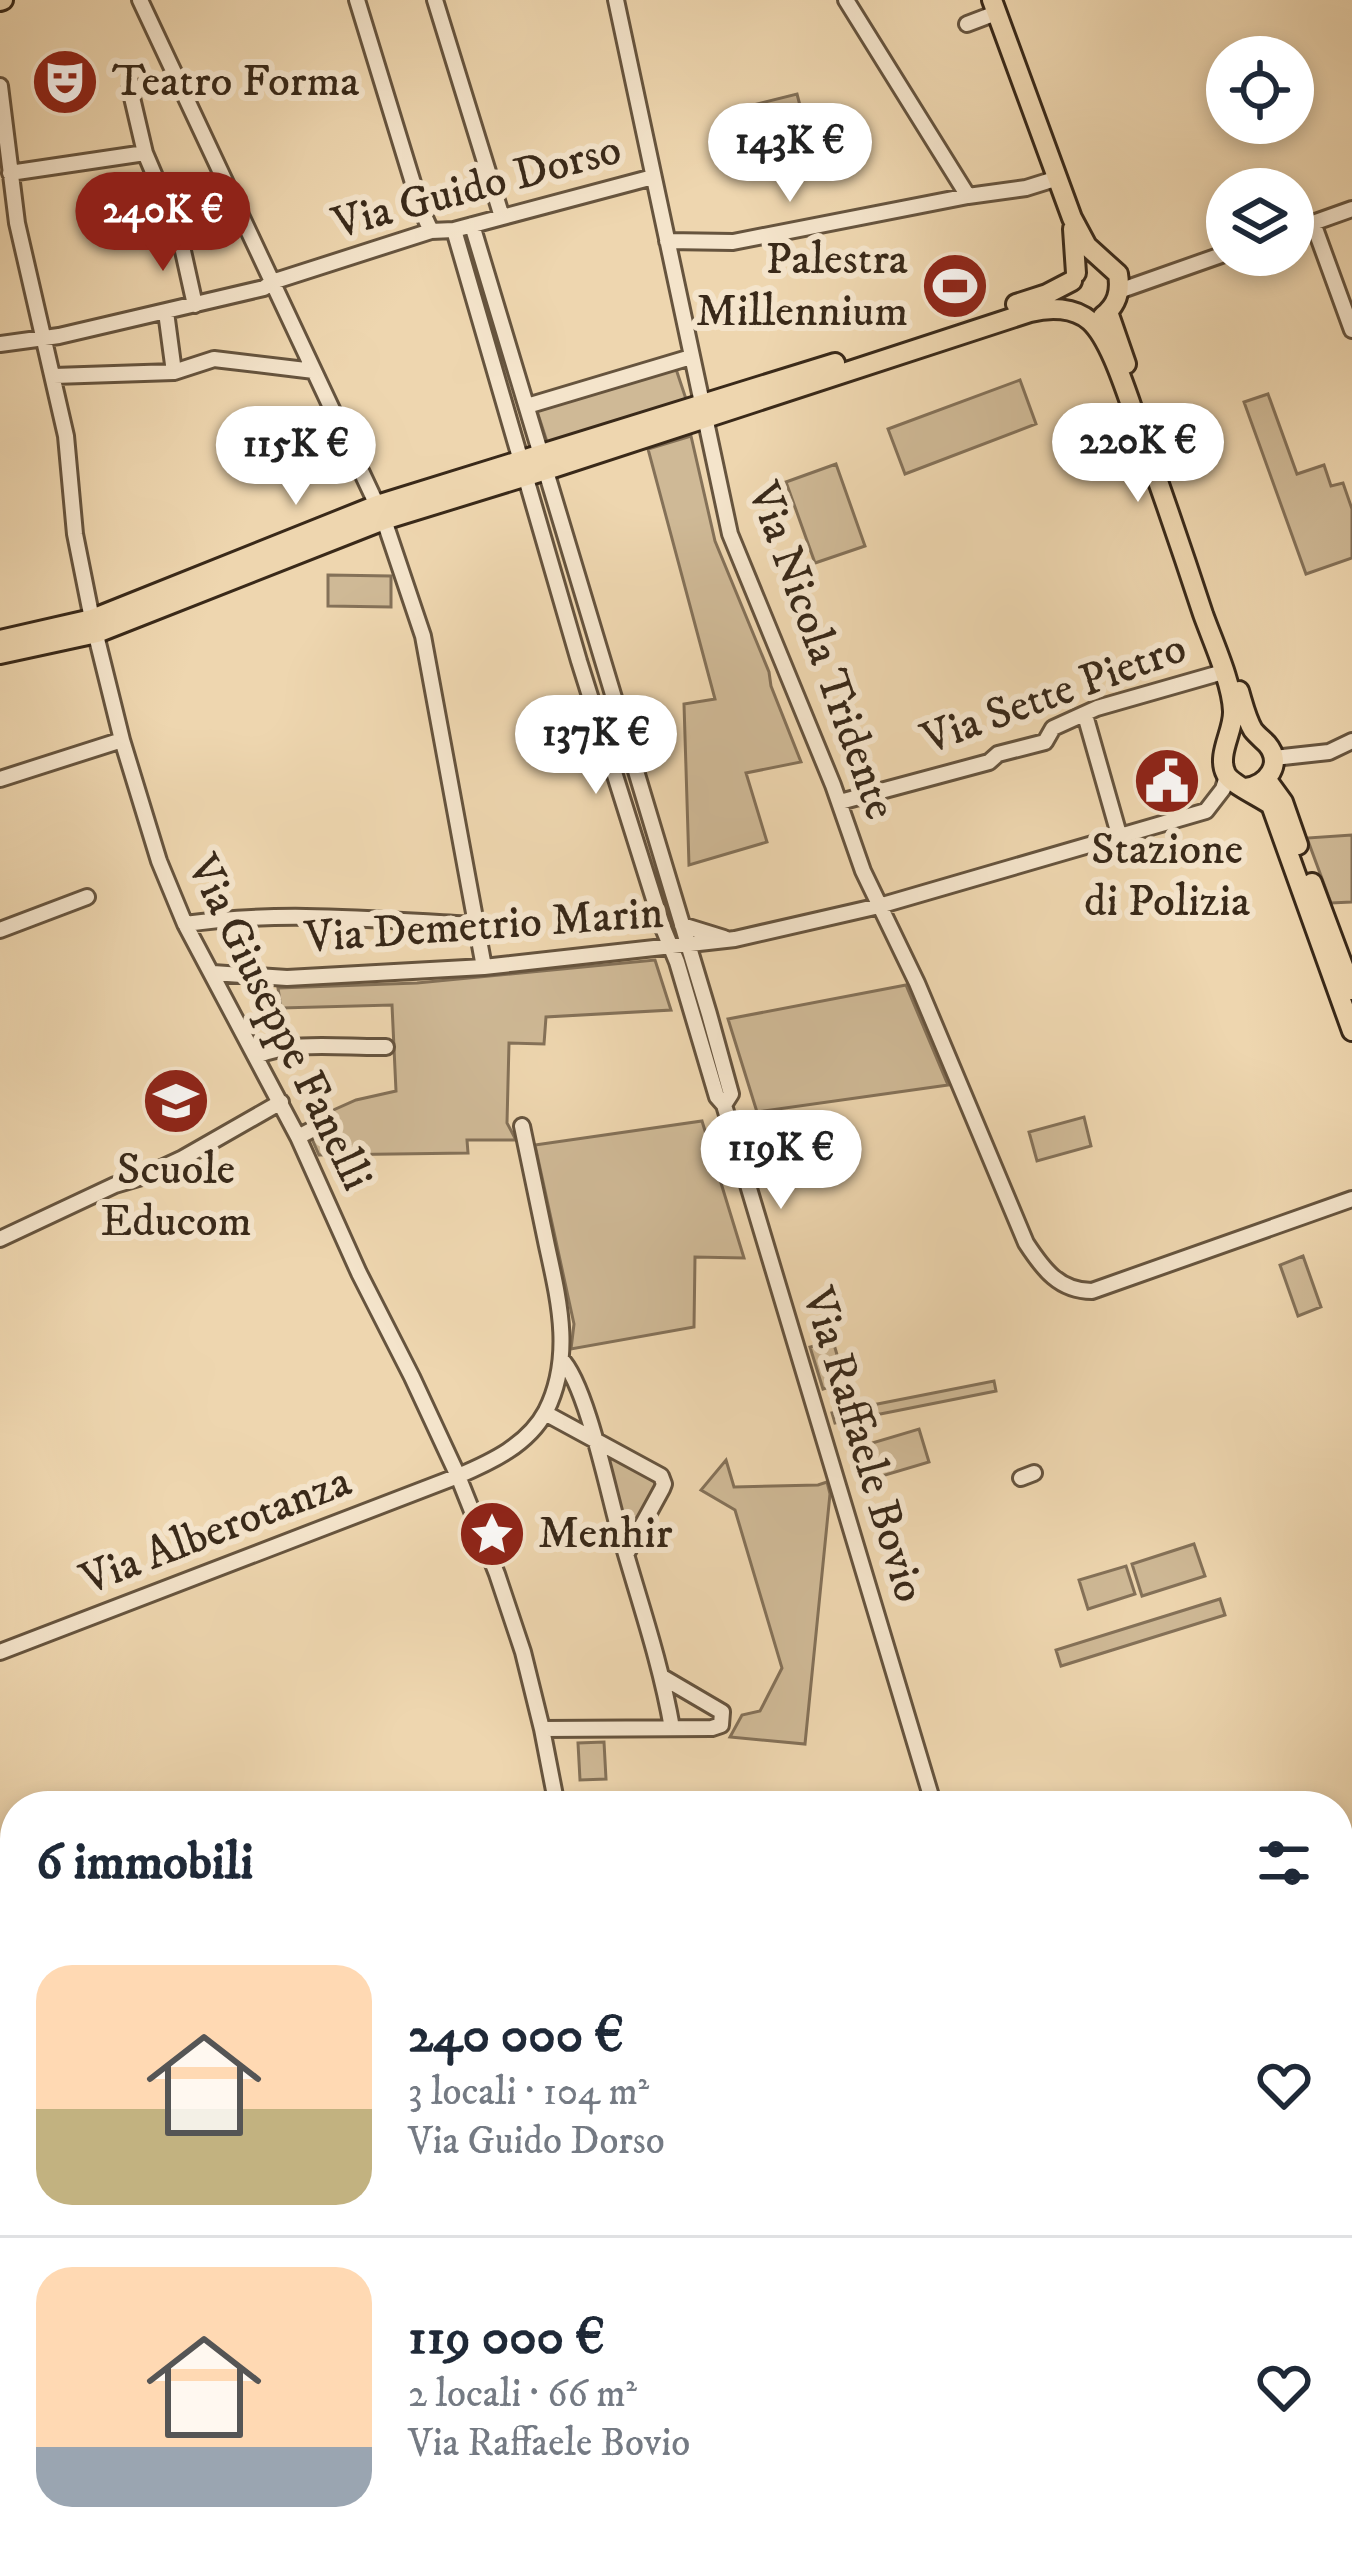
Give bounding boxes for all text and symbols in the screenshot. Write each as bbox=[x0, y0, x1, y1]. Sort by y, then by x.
map controls bbox=[1206, 36, 1314, 276]
button: locate bbox=[1206, 36, 1314, 144]
theatre icon: Teatro Forma bbox=[30, 47, 100, 117]
place label: Teatro Forma bbox=[112, 54, 359, 110]
pin: 143K € bbox=[692, 103, 888, 205]
text: 143K € bbox=[735, 117, 845, 166]
street label: Via Guido Dorso bbox=[326, 122, 627, 253]
button: layers bbox=[1206, 168, 1314, 276]
pin: 240K € bbox=[65, 172, 261, 274]
text: 240K € bbox=[102, 186, 224, 235]
place label: Palestra Millennium bbox=[696, 232, 908, 340]
sports icon: Palestra Millennium bbox=[920, 251, 990, 321]
pin: 220K € bbox=[1040, 403, 1236, 505]
pin: 115K € bbox=[198, 406, 394, 508]
text: 220K € bbox=[1079, 417, 1197, 466]
text: 115K € bbox=[243, 420, 349, 469]
street label: Via Nicola Tridente bbox=[734, 474, 908, 827]
street label: Via Sette Pietro bbox=[913, 620, 1194, 768]
pin: 137K € bbox=[498, 695, 694, 797]
text: 137K € bbox=[542, 709, 650, 758]
public building icon: Stazione di Polizia bbox=[1132, 746, 1202, 816]
place label: Stazione di Polizia bbox=[1084, 822, 1250, 930]
street label: Via Giuseppe Fanelli bbox=[173, 845, 384, 1200]
street label: Via Demetrio Marin bbox=[302, 886, 665, 967]
school or university icon: Scuole Educom bbox=[141, 1066, 211, 1136]
pin: 119K € bbox=[683, 1110, 879, 1212]
text: 119K € bbox=[728, 1124, 834, 1173]
place label: Scuole Educom bbox=[100, 1142, 252, 1250]
street label: Via Raffaele Bovio bbox=[788, 1280, 937, 1609]
street label: Via Alberotanza bbox=[72, 1454, 359, 1609]
place icon: Menhir bbox=[457, 1499, 527, 1569]
place label: Menhir bbox=[538, 1506, 673, 1562]
icon: filters bbox=[1251, 1830, 1317, 1896]
text: 6 immobili bbox=[36, 1831, 253, 1895]
text: 240 000 € bbox=[408, 2004, 624, 2068]
icon: home bbox=[132, 2013, 276, 2157]
icon: heart bbox=[1251, 2052, 1317, 2118]
text: 3 locali · 104 m² bbox=[408, 2068, 649, 2117]
text: Via Guido Dorso bbox=[408, 2117, 665, 2166]
text: 119 000 € bbox=[408, 2306, 605, 2370]
icon: home bbox=[132, 2315, 276, 2459]
icon: heart bbox=[1251, 2354, 1317, 2420]
text: 2 locali · 66 m² bbox=[408, 2370, 637, 2419]
text: Via Raffaele Bovio bbox=[408, 2419, 690, 2468]

